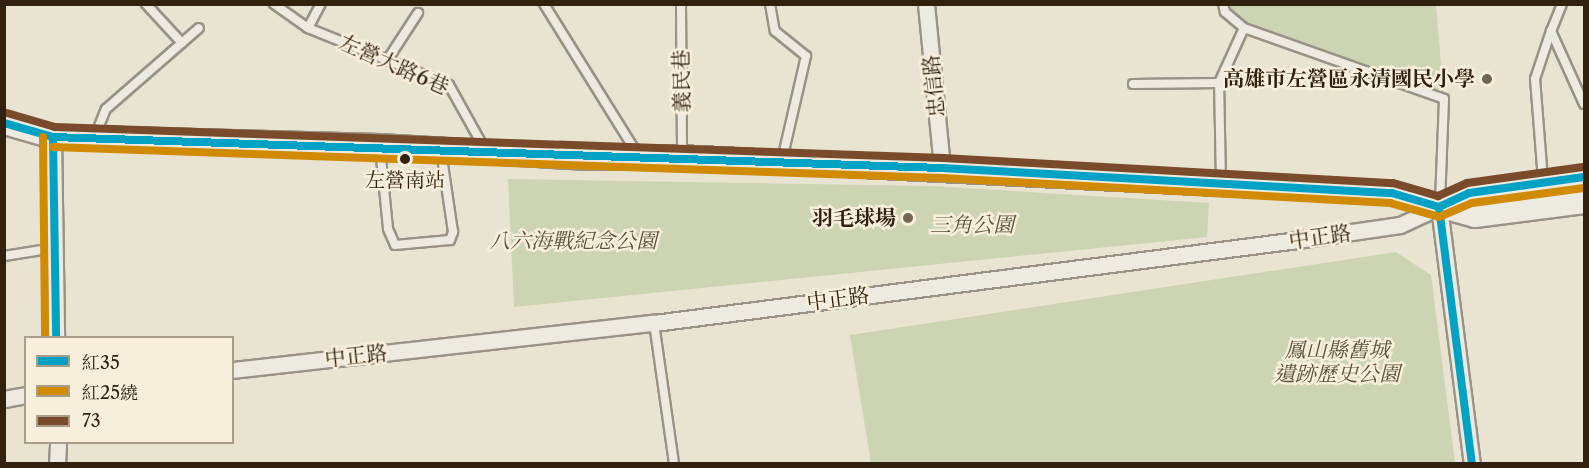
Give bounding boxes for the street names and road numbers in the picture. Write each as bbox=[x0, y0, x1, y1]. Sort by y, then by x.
street label: 左營大路6巷 bbox=[335, 30, 453, 100]
street label: 義民巷 bbox=[669, 49, 695, 113]
street label: 忠信路 bbox=[918, 53, 950, 119]
street label: 中正路 bbox=[1287, 220, 1353, 254]
street label: 中正路 bbox=[805, 283, 871, 315]
street label: 中正路 bbox=[323, 340, 389, 372]

